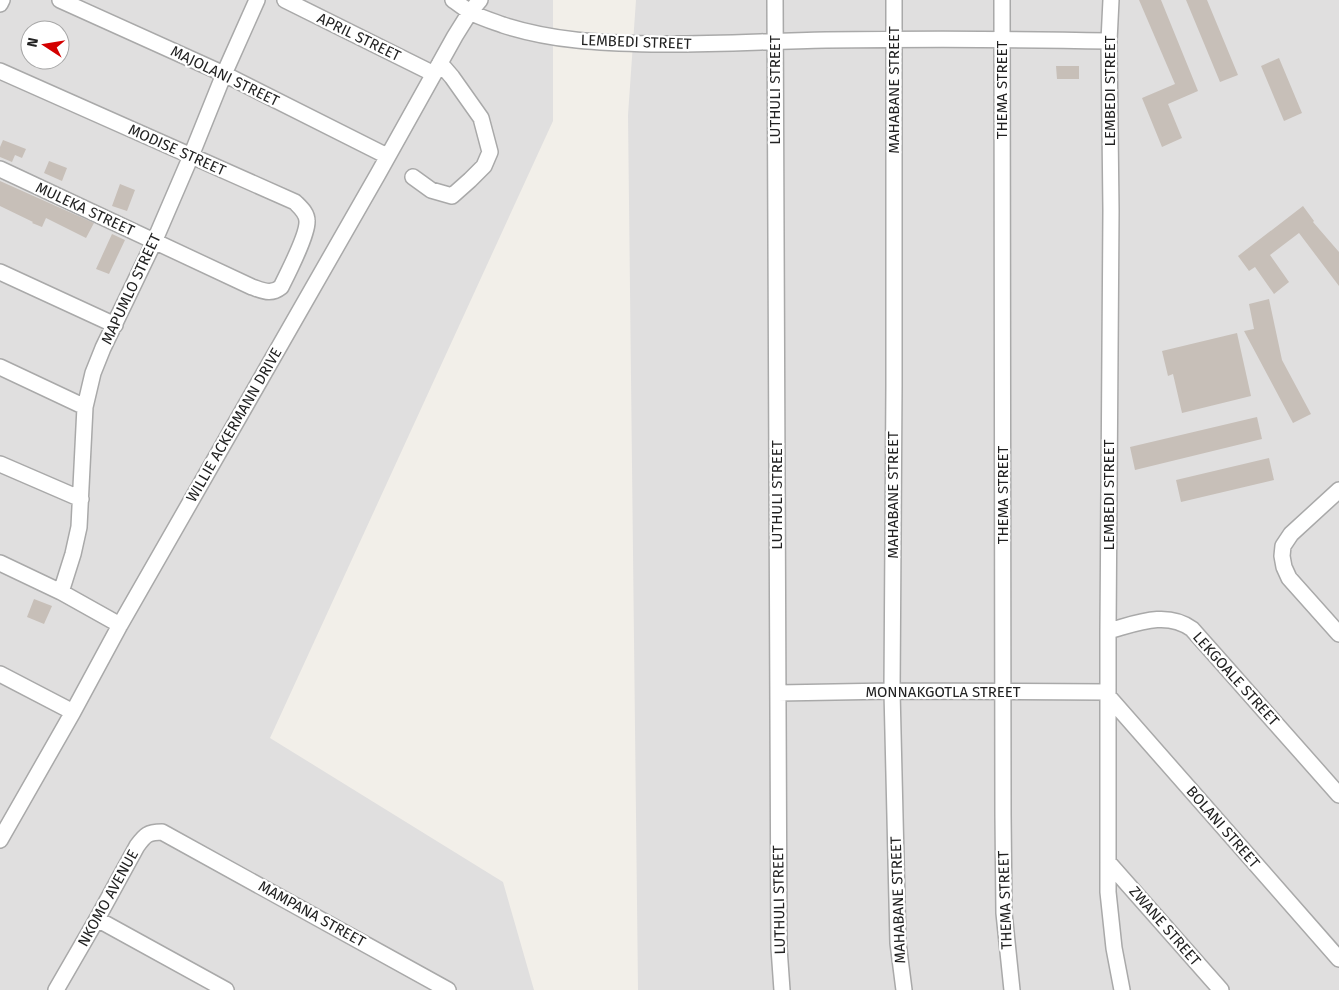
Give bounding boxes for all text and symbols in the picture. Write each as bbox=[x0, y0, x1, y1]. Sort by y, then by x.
street label: APRIL STREET bbox=[314, 9, 404, 65]
north arrow bbox=[20, 20, 70, 70]
street label: MAHABANE STREET bbox=[885, 26, 903, 154]
street label: LEMBEDI STREET bbox=[580, 31, 692, 53]
street label: LUTHULI STREET bbox=[766, 35, 784, 145]
street label: LEMBEDI STREET bbox=[1101, 35, 1119, 146]
text: N bbox=[23, 36, 42, 49]
street label: THEMA STREET bbox=[993, 40, 1011, 139]
street label: MAJOLANI STREET bbox=[168, 42, 282, 110]
street label: MODISE STREET bbox=[126, 120, 229, 180]
street label: MULEKA STREET bbox=[33, 178, 138, 240]
street label: MAPUMLO STREET bbox=[97, 231, 165, 347]
street label: WILLIE ACKERMANN DRIVE bbox=[182, 345, 286, 505]
street label: MAHABANE STREET bbox=[884, 431, 902, 559]
street label: LEMBEDI STREET bbox=[1100, 439, 1118, 550]
street label: LUTHULI STREET bbox=[768, 440, 786, 550]
street label: THEMA STREET bbox=[994, 445, 1012, 544]
street label: LEKGOALE STREET bbox=[1189, 628, 1283, 730]
street label: MONNAKGOTLA STREET bbox=[865, 683, 1021, 701]
street label: BOLANI STREET bbox=[1183, 782, 1264, 872]
street label: MAHABANE STREET bbox=[887, 836, 909, 964]
street label: LUTHULI STREET bbox=[769, 845, 789, 955]
street label: NKOMO AVENUE bbox=[74, 846, 142, 950]
street label: THEMA STREET bbox=[994, 850, 1016, 950]
street label: MAMPANA STREET bbox=[255, 877, 369, 951]
street label: ZWANE STREET bbox=[1126, 883, 1205, 970]

